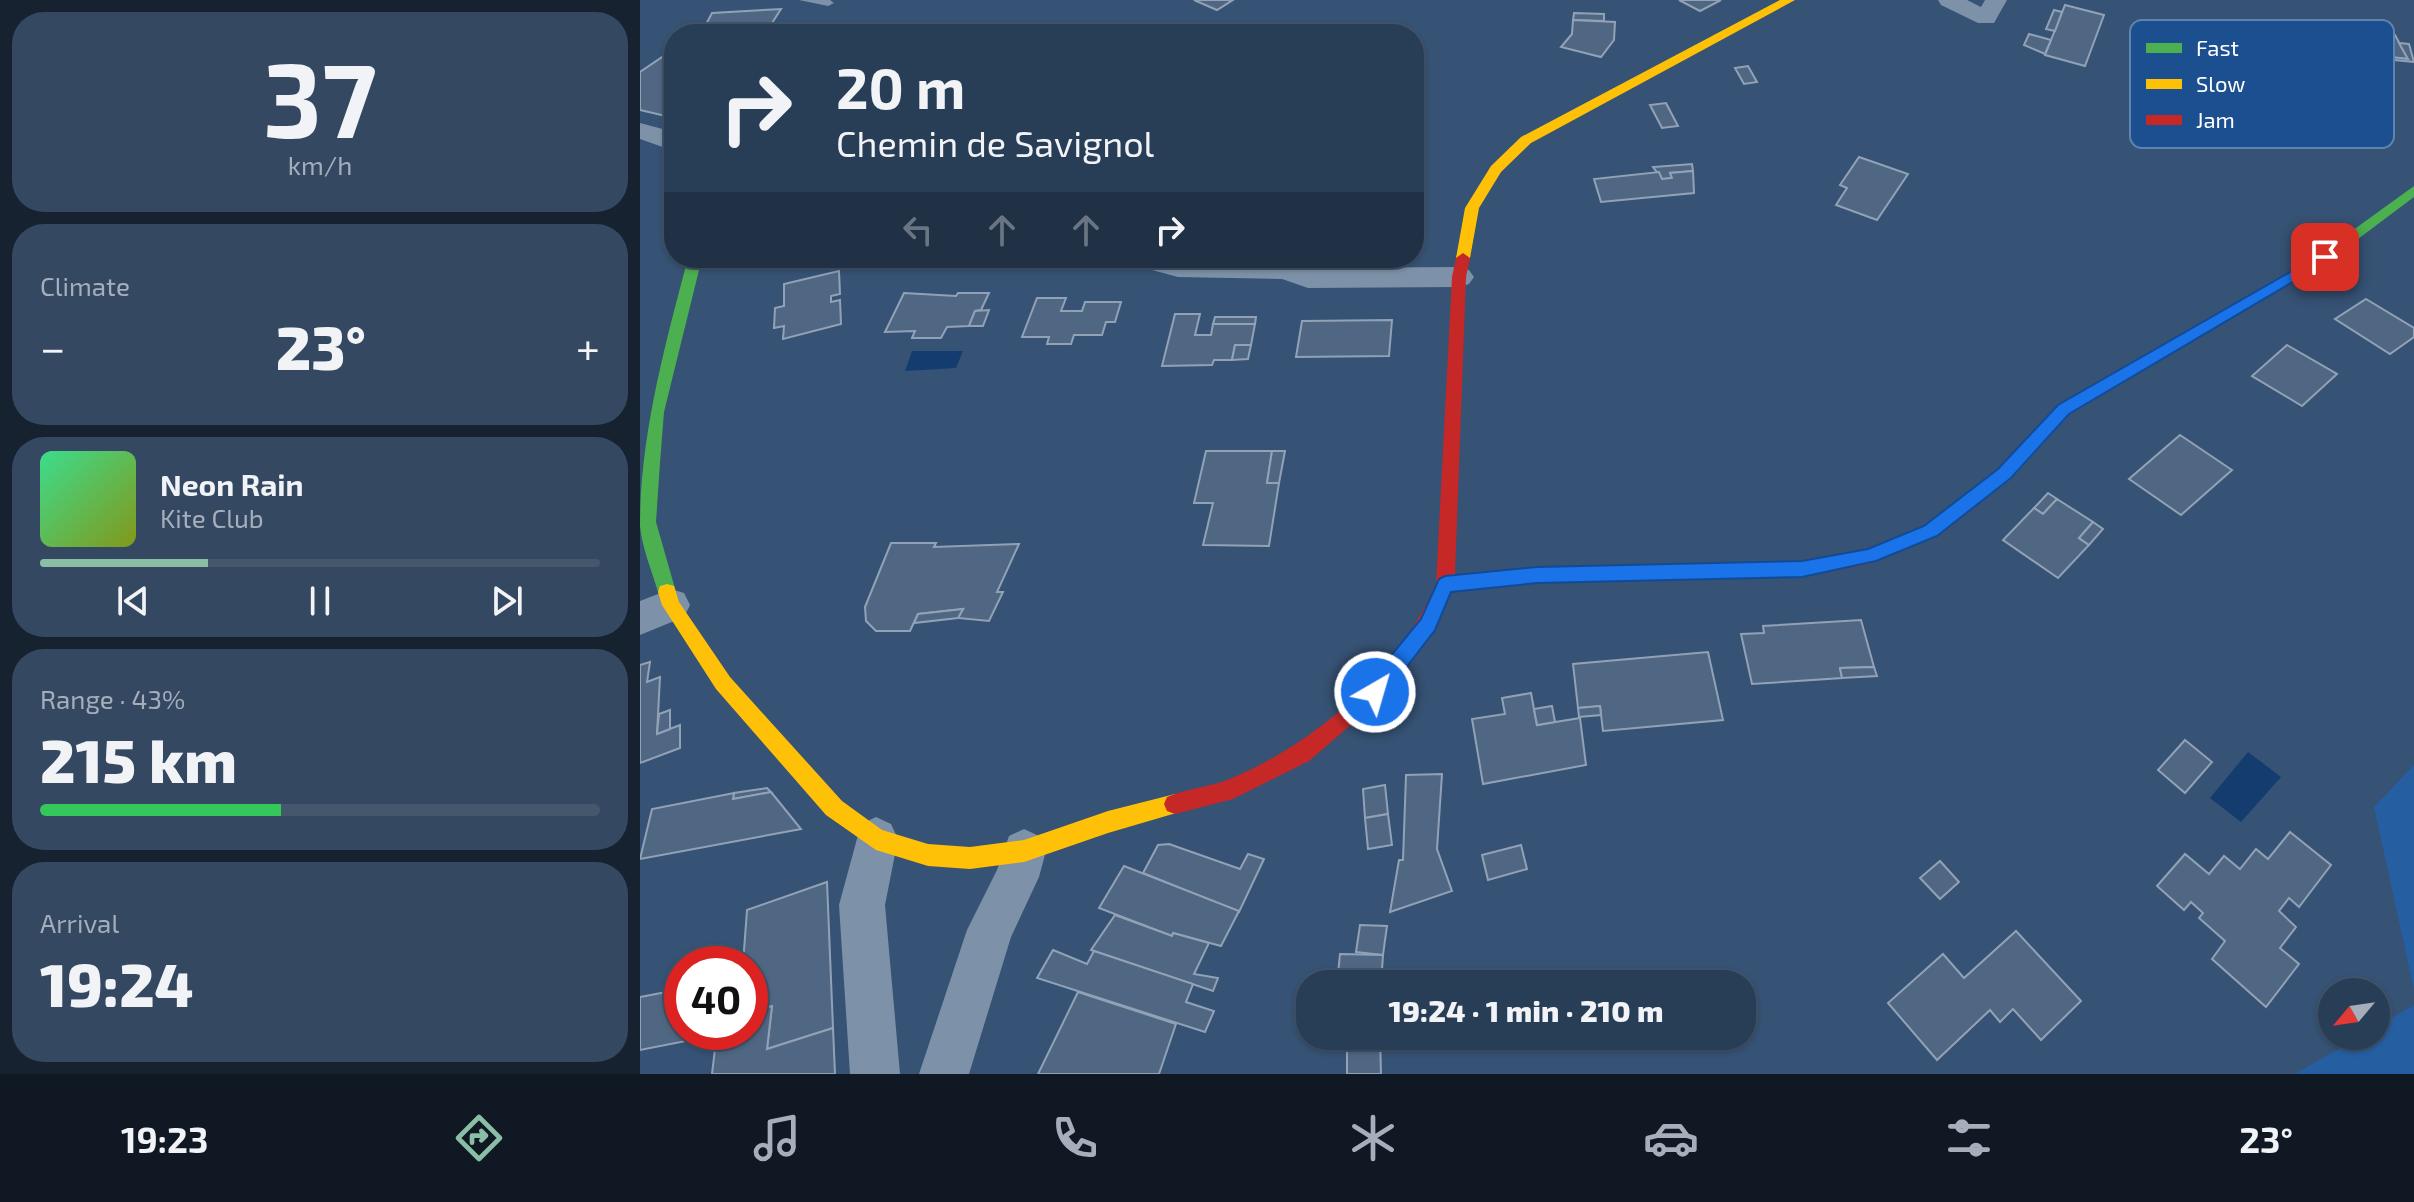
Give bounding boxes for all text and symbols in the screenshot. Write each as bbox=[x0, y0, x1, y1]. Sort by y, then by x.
legend bbox=[2130, 20, 2394, 148]
text: 37 bbox=[263, 34, 377, 159]
text: Fast bbox=[2196, 34, 2239, 60]
text: 20 m bbox=[836, 53, 965, 120]
icon: right bbox=[704, 56, 808, 160]
text: Slow bbox=[2196, 70, 2245, 96]
text: Jam bbox=[2196, 106, 2235, 132]
text: Chemin de Savignol bbox=[836, 121, 1154, 164]
text: km/h bbox=[288, 149, 352, 180]
icon: left bbox=[896, 208, 940, 252]
icon: ahead bbox=[980, 208, 1024, 252]
icon: ahead bbox=[1064, 208, 1108, 252]
icon: right bbox=[1148, 208, 1192, 252]
pin bbox=[2291, 223, 2359, 291]
icon: arrive bbox=[2303, 235, 2347, 279]
text: Climate bbox=[40, 270, 130, 301]
text: 23° bbox=[276, 310, 366, 382]
text: − bbox=[40, 320, 66, 373]
text: + bbox=[576, 320, 600, 373]
text: Neon Rain bbox=[160, 466, 304, 502]
text: Kite Club bbox=[160, 502, 264, 533]
icon: previous bbox=[111, 579, 155, 623]
icon: pause bbox=[298, 579, 342, 623]
icon: next bbox=[485, 579, 529, 623]
position arrow bbox=[1333, 650, 1417, 734]
text: Range · 43% bbox=[40, 683, 185, 714]
text: 215 km bbox=[40, 723, 237, 795]
text: Arrival bbox=[40, 907, 119, 938]
speed limit sign: 40 bbox=[664, 946, 768, 1050]
text: 19:24 bbox=[40, 947, 194, 1019]
north arrow bbox=[2318, 978, 2390, 1050]
map controls bbox=[2318, 978, 2390, 1050]
text: 19:24 · 1 min · 210 m bbox=[1389, 992, 1663, 1028]
icon: directions bbox=[451, 1110, 507, 1166]
icon: music bbox=[749, 1110, 805, 1166]
icon: phone bbox=[1047, 1110, 1103, 1166]
icon: climate bbox=[1345, 1110, 1401, 1166]
icon: car bbox=[1643, 1110, 1699, 1166]
icon: filters bbox=[1941, 1110, 1997, 1166]
text: 19:23 bbox=[121, 1117, 208, 1160]
text: 23° bbox=[2239, 1117, 2293, 1160]

